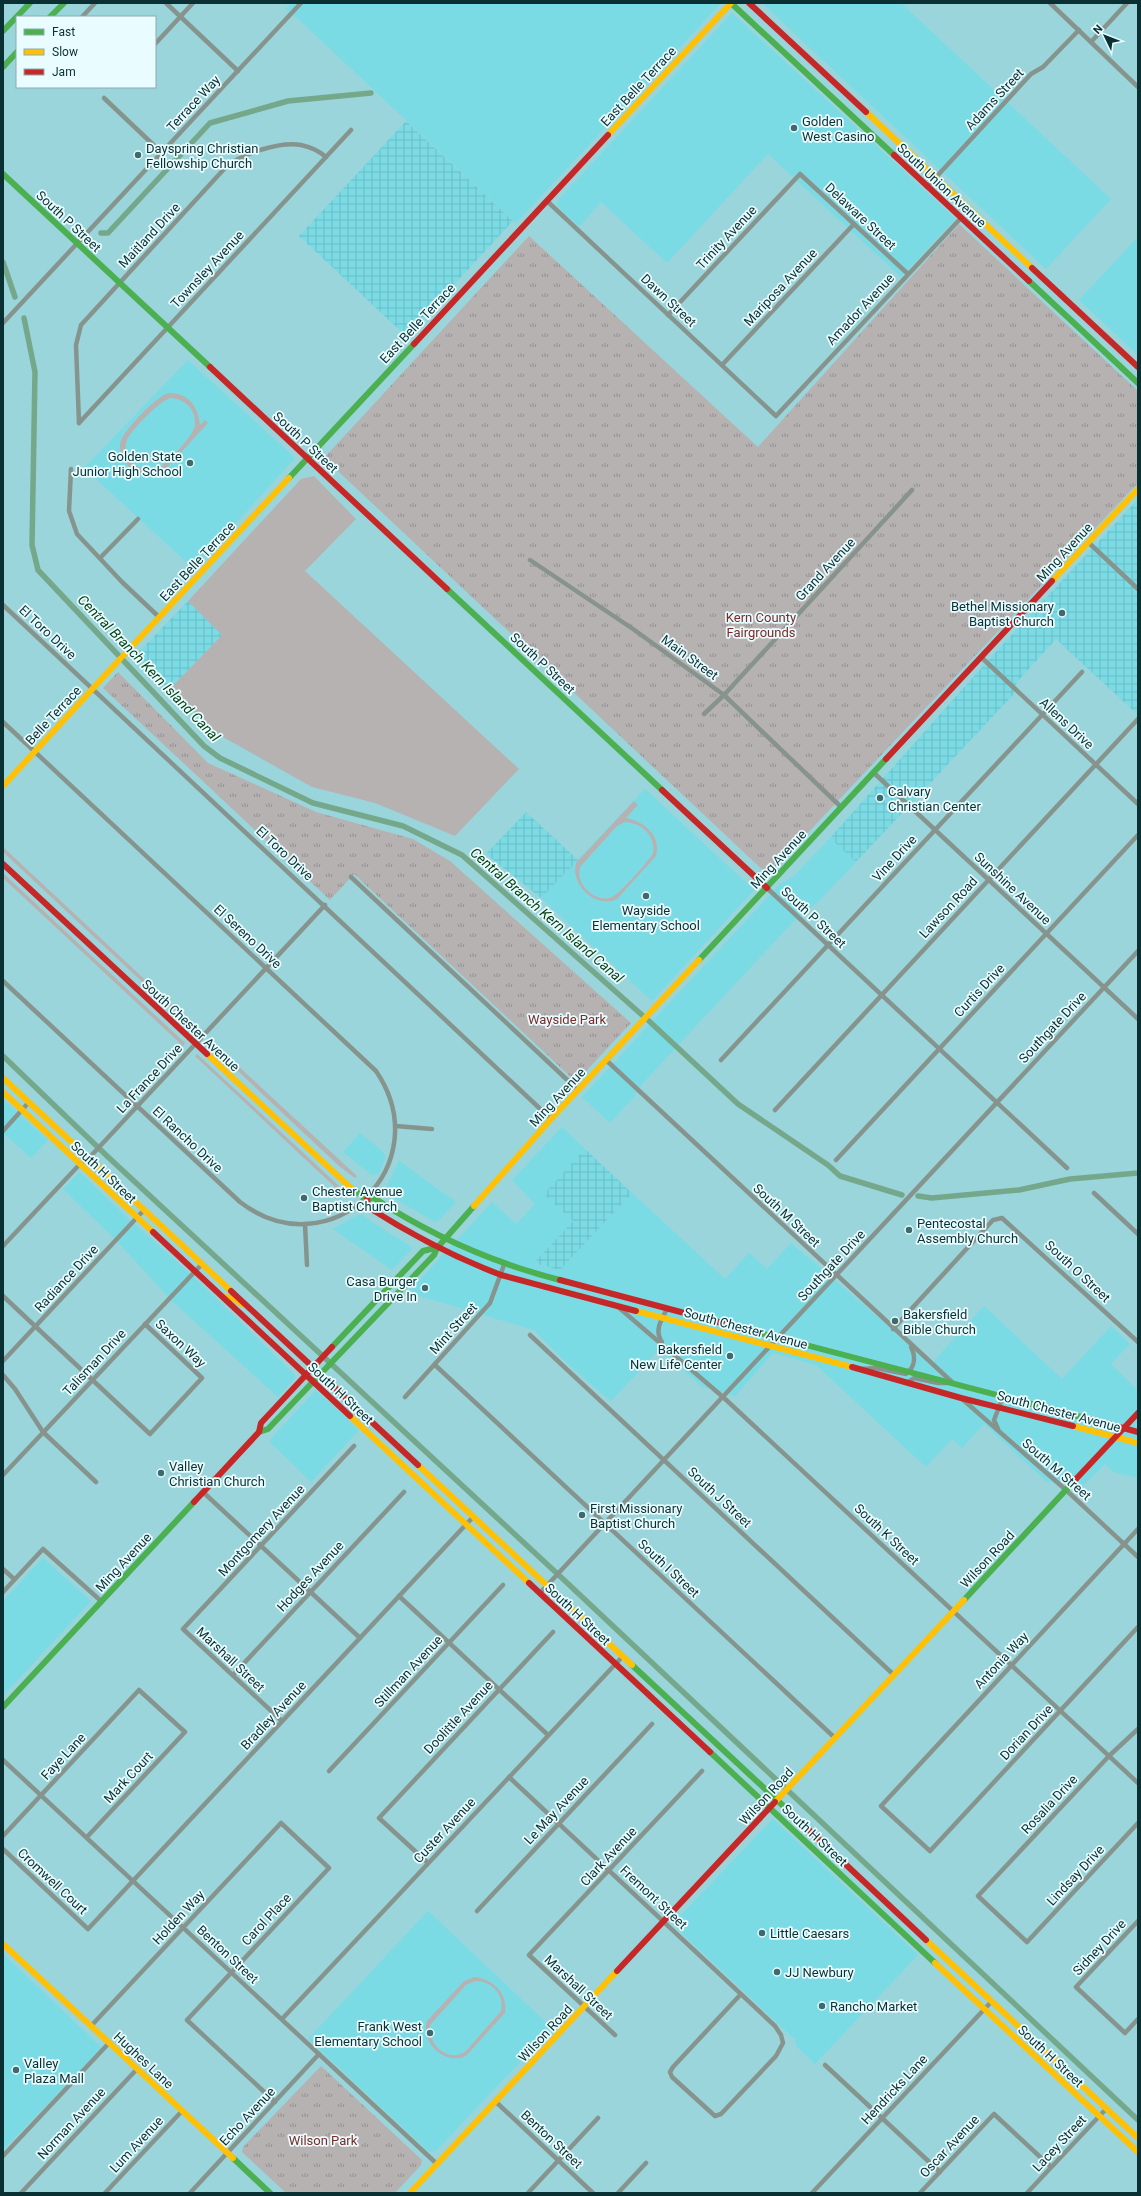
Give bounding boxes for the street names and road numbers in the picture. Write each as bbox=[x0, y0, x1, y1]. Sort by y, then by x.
street label: East Belle Terrace bbox=[598, 43, 679, 129]
street label: Adams Street bbox=[962, 66, 1027, 133]
street label: Terrace Way bbox=[164, 72, 223, 134]
street label: South Union Avenue bbox=[894, 140, 989, 230]
street label: Delaware Street bbox=[822, 180, 899, 253]
street label: South P Street bbox=[33, 188, 104, 255]
street label: Maitland Drive bbox=[116, 200, 183, 271]
street label: Trinity Avenue bbox=[693, 202, 760, 272]
street label: Townsley Avenue bbox=[168, 228, 247, 311]
street label: Mariposa Avenue bbox=[741, 246, 820, 329]
street label: Dawn Street bbox=[638, 271, 699, 330]
street label: Amador Avenue bbox=[824, 271, 897, 348]
street label: East Belle Terrace bbox=[377, 280, 458, 366]
street label: South P Street bbox=[270, 409, 341, 476]
street label: East Belle Terrace bbox=[157, 518, 238, 604]
street label: Ming Avenue bbox=[1033, 520, 1095, 585]
street label: Grand Avenue bbox=[792, 535, 858, 604]
street label: El Toro Drive bbox=[16, 602, 79, 663]
street label: South P Street bbox=[507, 630, 578, 697]
street label: Main Street bbox=[658, 632, 721, 683]
street label: Belle Terrace bbox=[22, 683, 84, 748]
street label: Allens Drive bbox=[1037, 695, 1097, 752]
street label: El Toro Drive bbox=[253, 823, 316, 884]
street label: Ming Avenue bbox=[747, 827, 809, 892]
street label: Vine Drive bbox=[869, 832, 920, 885]
street label: Sunshine Avenue bbox=[971, 849, 1054, 928]
street label: Lawson Road bbox=[916, 874, 981, 941]
street label: South P Street bbox=[778, 884, 849, 951]
street label: El Sereno Drive bbox=[211, 901, 285, 971]
street label: Curtis Drive bbox=[951, 961, 1008, 1020]
street label: South Chester Avenue bbox=[139, 976, 242, 1074]
street label: Southgate Drive bbox=[1016, 989, 1089, 1066]
street label: La France Drive bbox=[114, 1041, 185, 1116]
street label: Ming Avenue bbox=[526, 1065, 588, 1130]
street label: El Rancho Drive bbox=[150, 1103, 226, 1176]
street label: South H Street bbox=[68, 1138, 139, 1206]
street label: South M Street bbox=[750, 1181, 823, 1250]
street label: Southgate Drive bbox=[795, 1227, 868, 1304]
street label: South O Street bbox=[1042, 1237, 1113, 1305]
street label: Radiance Drive bbox=[32, 1242, 101, 1315]
street label: Mint Street bbox=[427, 1300, 480, 1357]
street label: South Chester Avenue bbox=[682, 1305, 809, 1352]
street label: Saxon Way bbox=[152, 1316, 209, 1370]
street label: Talisman Drive bbox=[60, 1326, 129, 1399]
street label: South H Street bbox=[305, 1359, 376, 1427]
street label: South Chester Avenue bbox=[995, 1388, 1122, 1435]
street label: South M Street bbox=[1019, 1436, 1094, 1503]
street label: South J Street bbox=[685, 1464, 755, 1531]
street label: Montgomery Avenue bbox=[215, 1481, 308, 1579]
street label: South K Street bbox=[851, 1501, 922, 1568]
street label: Wilson Road bbox=[957, 1528, 1017, 1591]
street label: Ming Avenue bbox=[92, 1530, 154, 1595]
street label: South I Street bbox=[635, 1536, 702, 1600]
street label: Hodges Avenue bbox=[274, 1538, 347, 1615]
street label: South H Street bbox=[542, 1580, 613, 1648]
street label: Marshall Street bbox=[194, 1624, 268, 1695]
street label: Antonia Way bbox=[971, 1629, 1032, 1692]
street label: Stillman Avenue bbox=[371, 1632, 446, 1710]
street label: Bradley Avenue bbox=[238, 1678, 309, 1753]
street label: Doolittle Avenue bbox=[421, 1678, 496, 1757]
street label: Dorian Drive bbox=[997, 1701, 1056, 1763]
street label: Faye Lane bbox=[38, 1730, 89, 1783]
street label: Mark Court bbox=[101, 1749, 156, 1806]
street label: Wilson Road bbox=[736, 1765, 796, 1828]
street label: Rosalia Drive bbox=[1018, 1772, 1081, 1837]
street label: Le May Avenue bbox=[521, 1773, 592, 1847]
street label: Custer Avenue bbox=[410, 1795, 478, 1866]
street label: South H Street bbox=[779, 1801, 850, 1869]
street label: Clark Avenue bbox=[577, 1824, 640, 1889]
street label: Lindsay Drive bbox=[1044, 1842, 1107, 1909]
street label: Cromwell Court bbox=[15, 1845, 91, 1917]
street label: Fremont Street bbox=[617, 1863, 690, 1932]
street label: Holden Way bbox=[149, 1887, 207, 1948]
street label: Carol Place bbox=[238, 1890, 294, 1948]
street label: Sidney Drive bbox=[1070, 1916, 1129, 1978]
street label: Benton Street bbox=[194, 1922, 261, 1987]
street label: Marshall Street bbox=[542, 1952, 616, 2023]
street label: Wilson Road bbox=[515, 2002, 575, 2065]
street label: South H Street bbox=[1015, 2022, 1086, 2090]
street label: Hughes Lane bbox=[111, 2029, 177, 2092]
street label: Hendricks Lane bbox=[858, 2051, 931, 2127]
street label: Norman Avenue bbox=[34, 2084, 108, 2162]
street label: Echo Avenue bbox=[217, 2084, 278, 2149]
street label: Benton Street bbox=[518, 2107, 585, 2172]
street label: Oscar Avenue bbox=[917, 2112, 982, 2181]
street label: Lacey Street bbox=[1030, 2112, 1089, 2175]
street label: Lum Avenue bbox=[107, 2113, 166, 2175]

